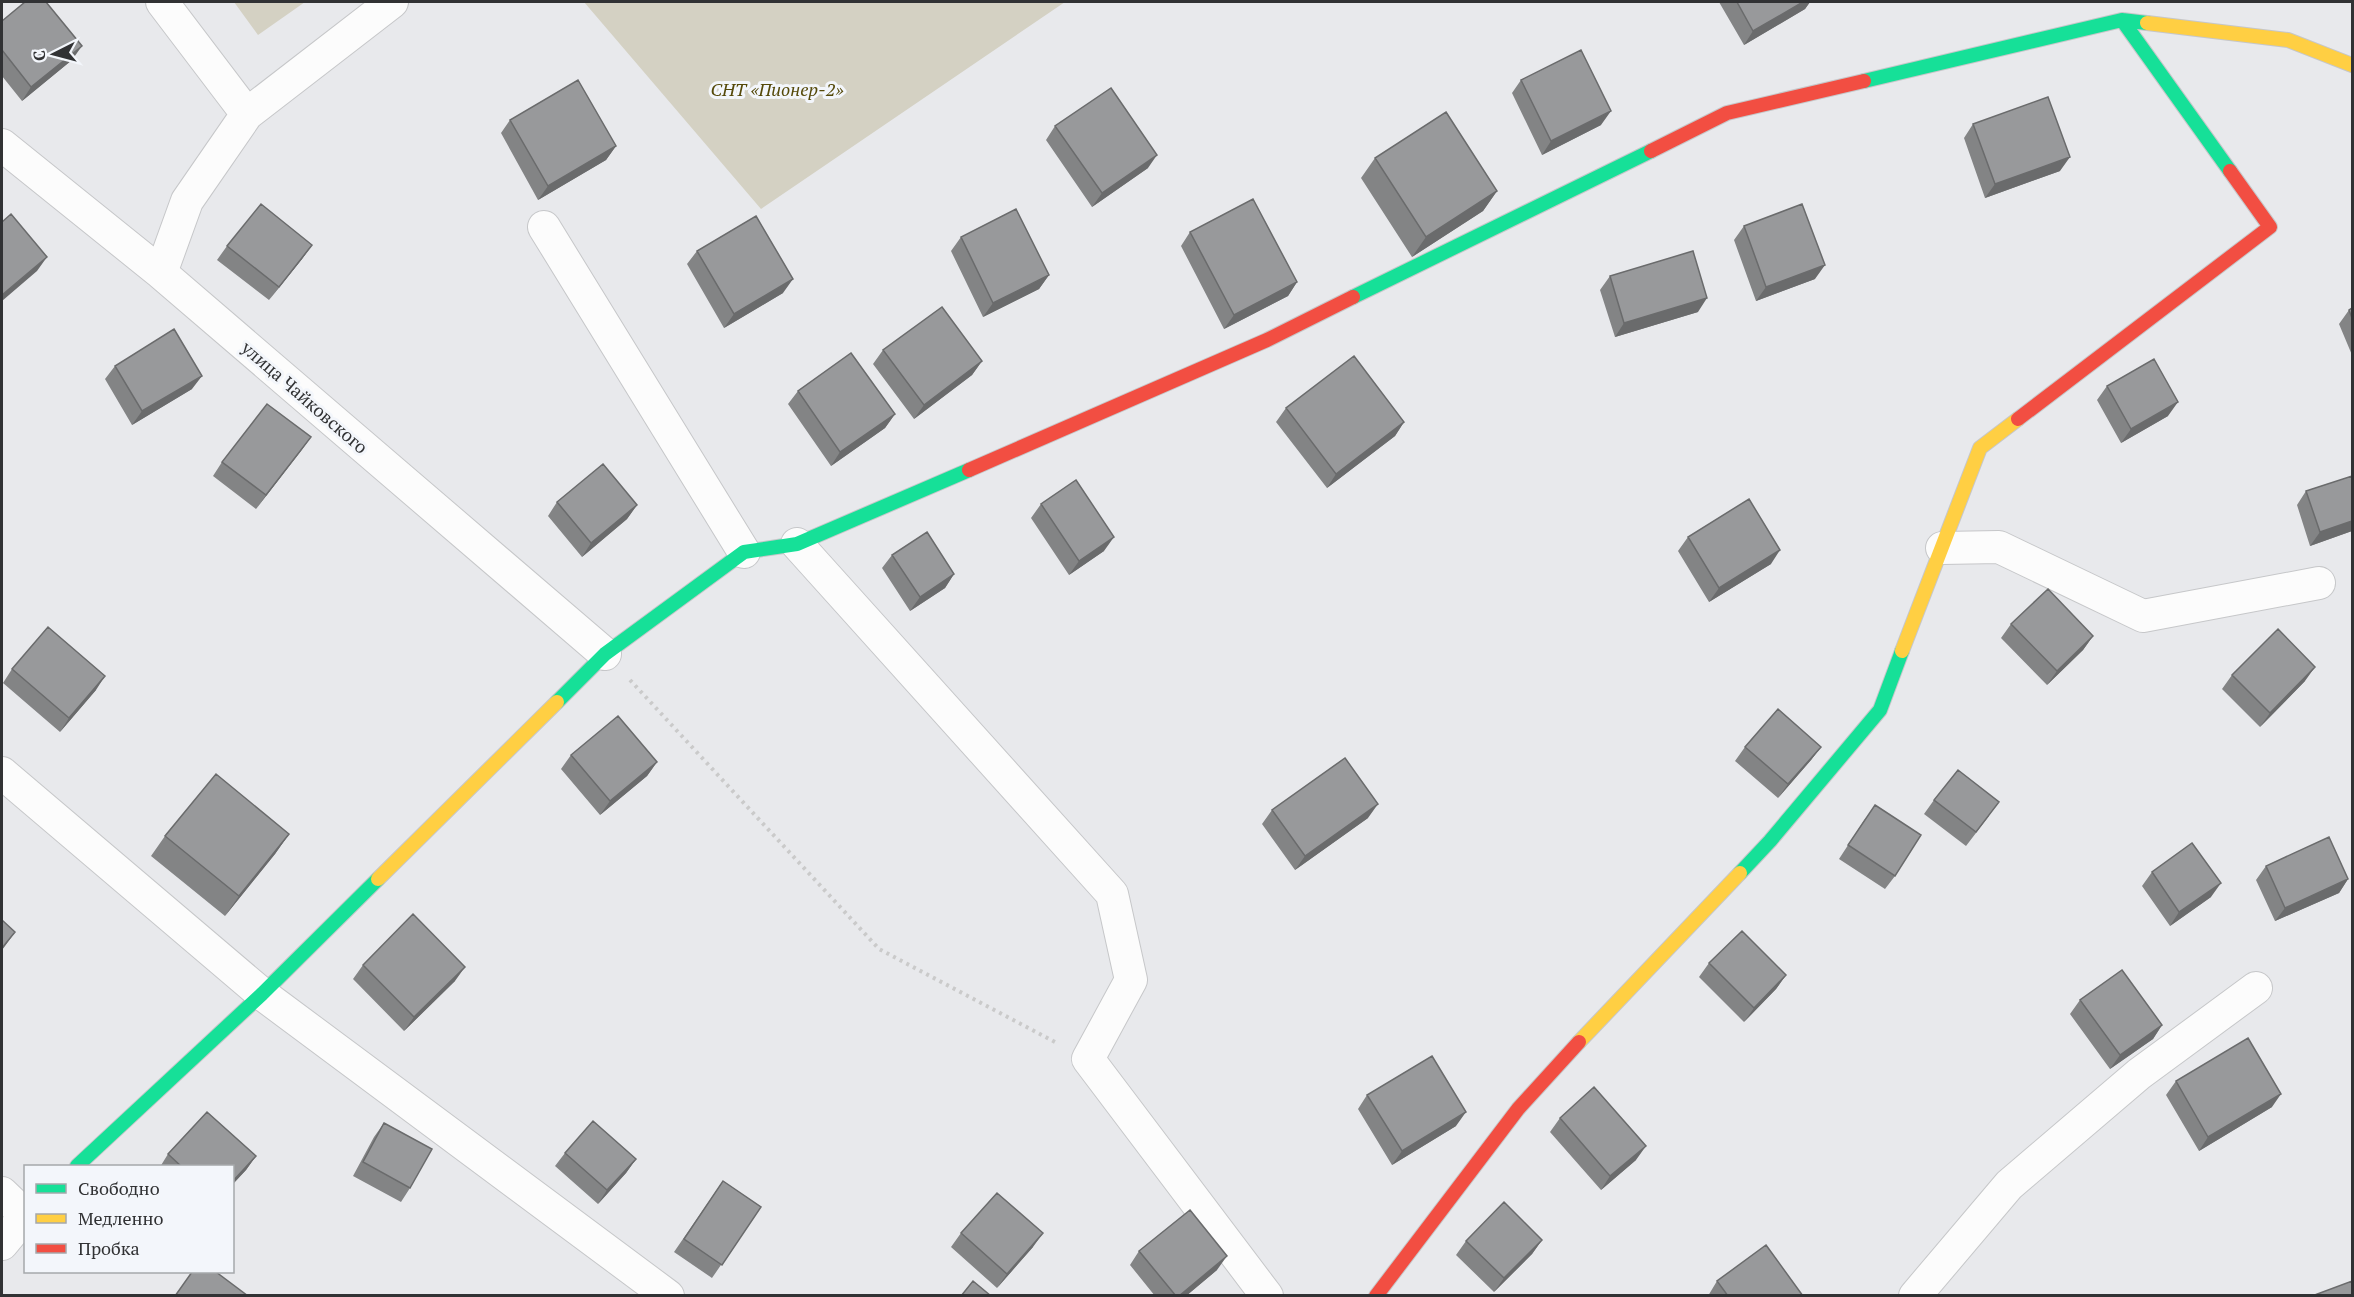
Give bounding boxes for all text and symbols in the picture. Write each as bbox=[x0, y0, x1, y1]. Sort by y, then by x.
north arrow bbox=[24, 24, 84, 84]
text: С bbox=[28, 49, 51, 62]
park label: СНТ «Пионер-2» bbox=[711, 77, 844, 101]
street label: улица Чайковского bbox=[236, 335, 373, 459]
legend bbox=[24, 1165, 234, 1273]
text: Свободно bbox=[78, 1176, 160, 1200]
text: Медленно bbox=[78, 1206, 164, 1230]
text: Пробка bbox=[78, 1236, 140, 1260]

